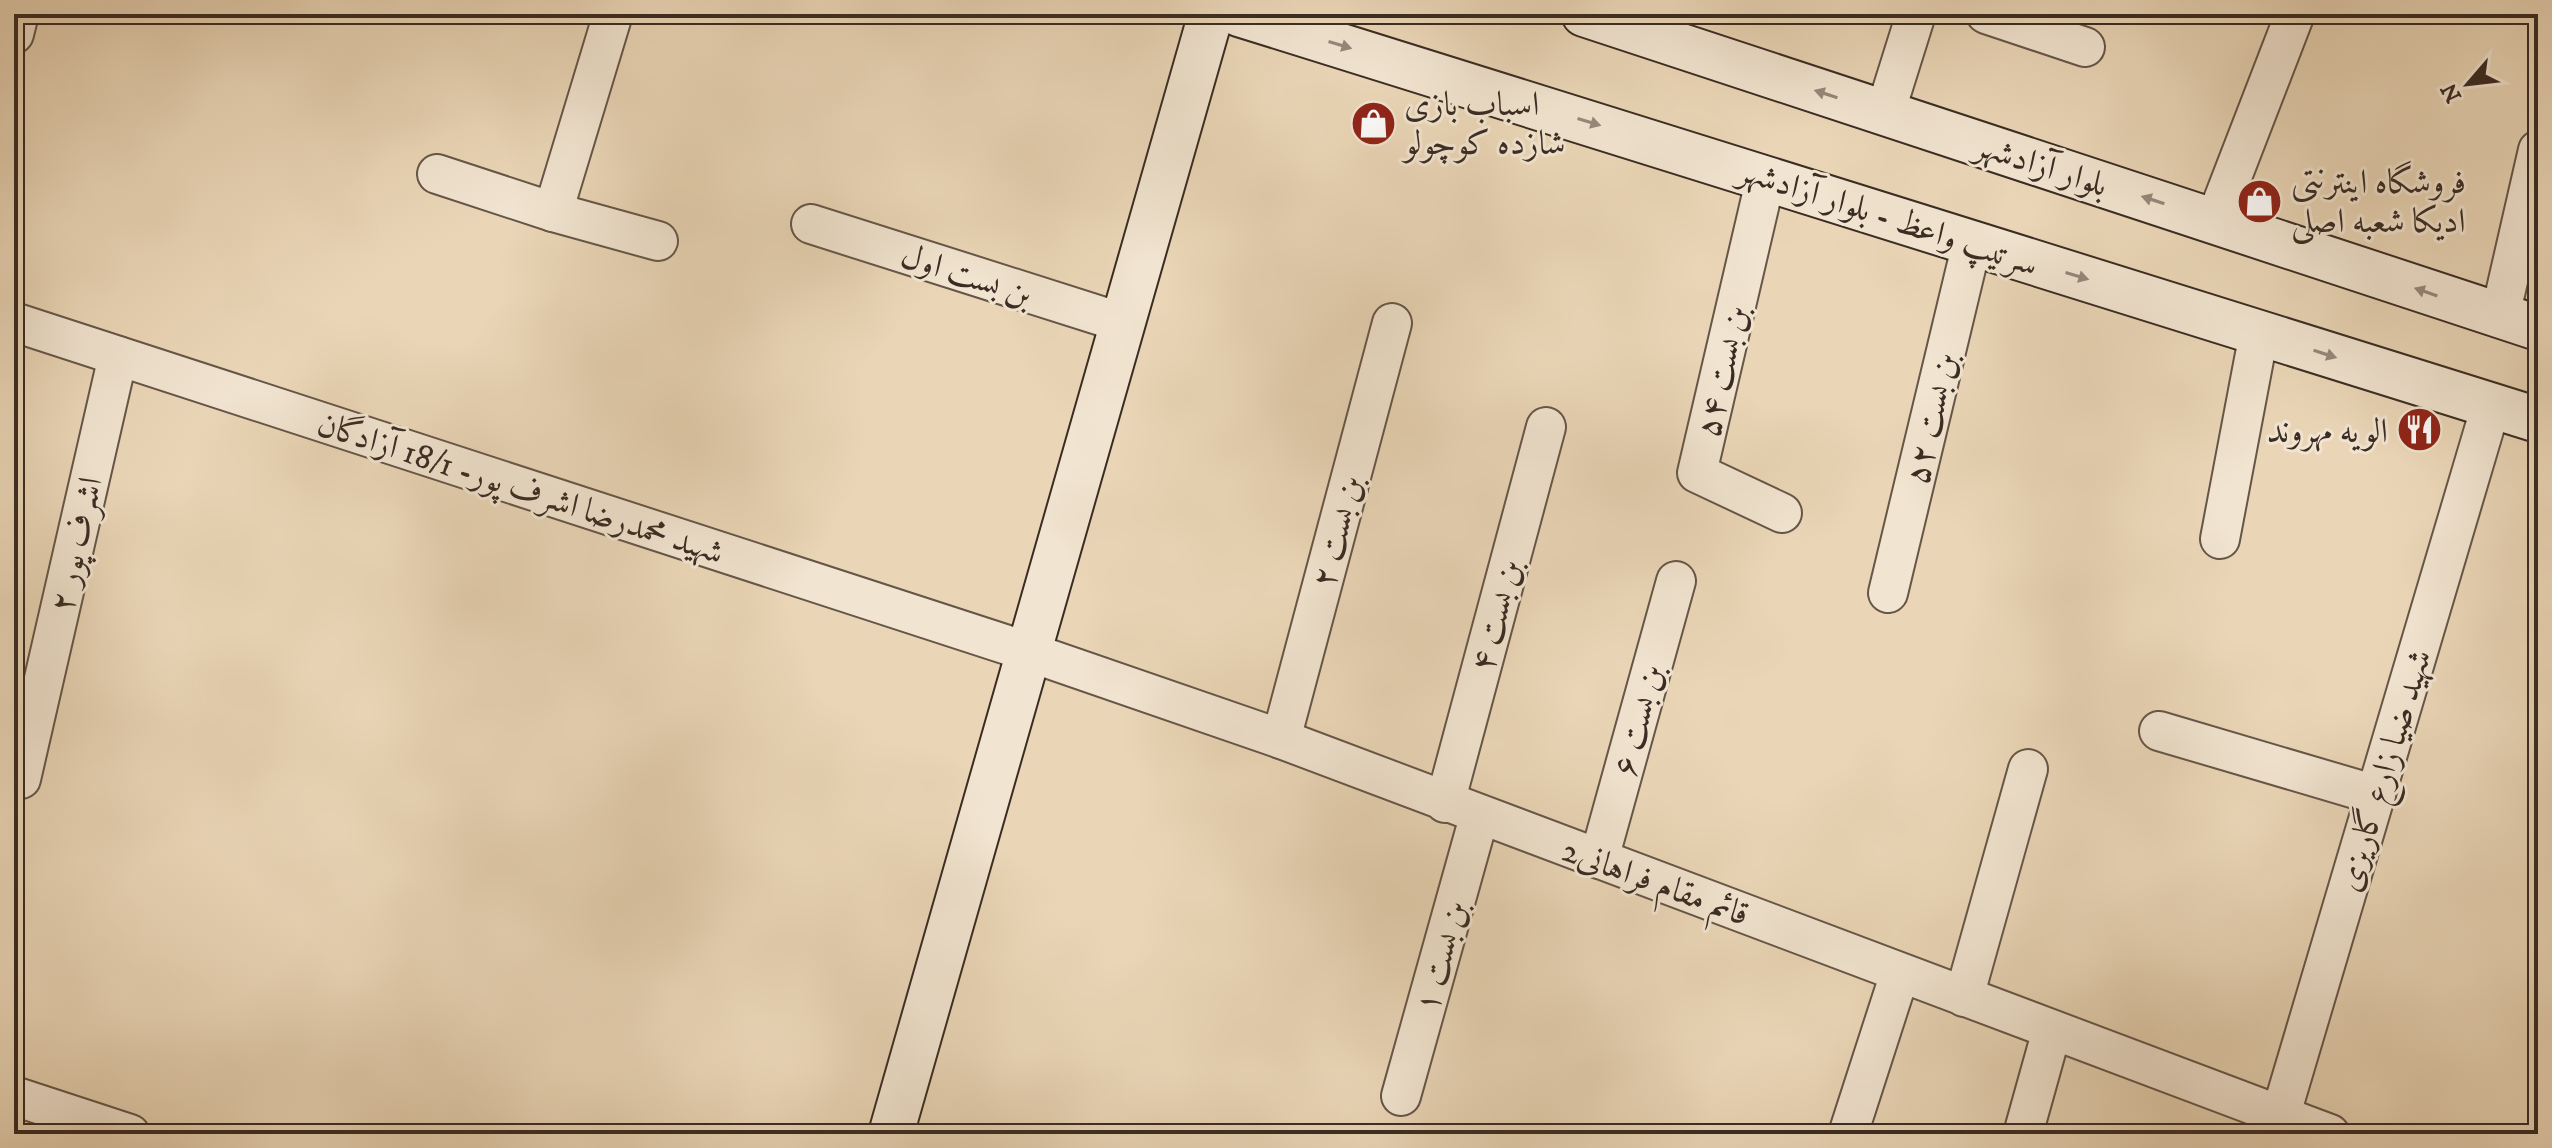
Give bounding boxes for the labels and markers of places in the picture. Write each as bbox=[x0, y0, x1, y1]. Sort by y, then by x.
place label: اسباب بازی شازده کوچولو bbox=[1401, 84, 1566, 165]
shop icon: اسباب بازی شازده کوچولو bbox=[1349, 99, 1397, 147]
place label: فروشگاه اینترنتی ادیکا شعبه اصلی bbox=[2291, 160, 2466, 245]
shop icon: فروشگاه اینترنتی ادیکا شعبه اصلی bbox=[2236, 177, 2284, 225]
restaurant icon: الویه مهروند bbox=[2395, 406, 2443, 454]
place label: الویه مهروند bbox=[2267, 411, 2388, 453]

